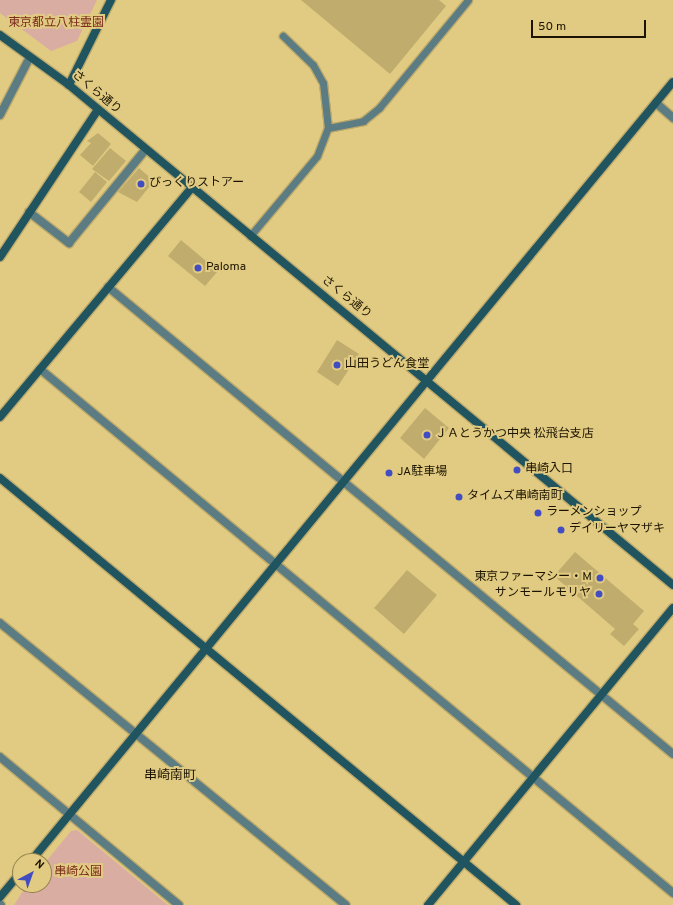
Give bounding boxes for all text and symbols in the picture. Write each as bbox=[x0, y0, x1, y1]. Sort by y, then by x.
scale bar bbox=[533, 12, 648, 38]
park label: 東京都立八柱霊園 bbox=[8, 17, 104, 31]
text: 50 m bbox=[538, 19, 566, 35]
street label: さくら通り bbox=[68, 68, 124, 118]
place label: びっくりストアー bbox=[149, 177, 244, 191]
marker: びっくりストアー bbox=[136, 179, 146, 189]
place label: Paloma bbox=[206, 261, 246, 275]
marker: Paloma bbox=[193, 263, 203, 273]
street label: さくら通り bbox=[318, 274, 374, 322]
place label: 山田うどん食堂 bbox=[345, 358, 429, 372]
marker: 山田うどん食堂 bbox=[332, 360, 342, 370]
place label: ＪＡとうかつ中央 松飛台支店 bbox=[435, 428, 594, 442]
marker: ＪＡとうかつ中央 松飛台支店 bbox=[422, 430, 432, 440]
place label: 串崎入口 bbox=[525, 463, 573, 477]
marker: 串崎入口 bbox=[512, 465, 522, 475]
place label: JA駐車場 bbox=[397, 466, 447, 480]
marker: JA駐車場 bbox=[384, 468, 394, 478]
place label: タイムズ串崎南町 bbox=[467, 490, 563, 504]
marker: タイムズ串崎南町 bbox=[454, 492, 464, 502]
place label: ラーメンショップ bbox=[546, 506, 642, 520]
marker: ラーメンショップ bbox=[533, 508, 543, 518]
place label: デイリーヤマザキ bbox=[569, 523, 665, 537]
marker: デイリーヤマザキ bbox=[556, 525, 566, 535]
place label: 東京ファーマシー・M bbox=[474, 571, 592, 585]
marker: 東京ファーマシー・M bbox=[595, 573, 605, 583]
place label: サンモールモリヤ bbox=[495, 587, 591, 601]
marker: サンモールモリヤ bbox=[594, 589, 604, 599]
district label: 串崎南町 bbox=[144, 768, 196, 784]
north arrow bbox=[12, 853, 52, 893]
text: N bbox=[32, 857, 47, 873]
park label: 串崎公園 bbox=[54, 866, 102, 880]

